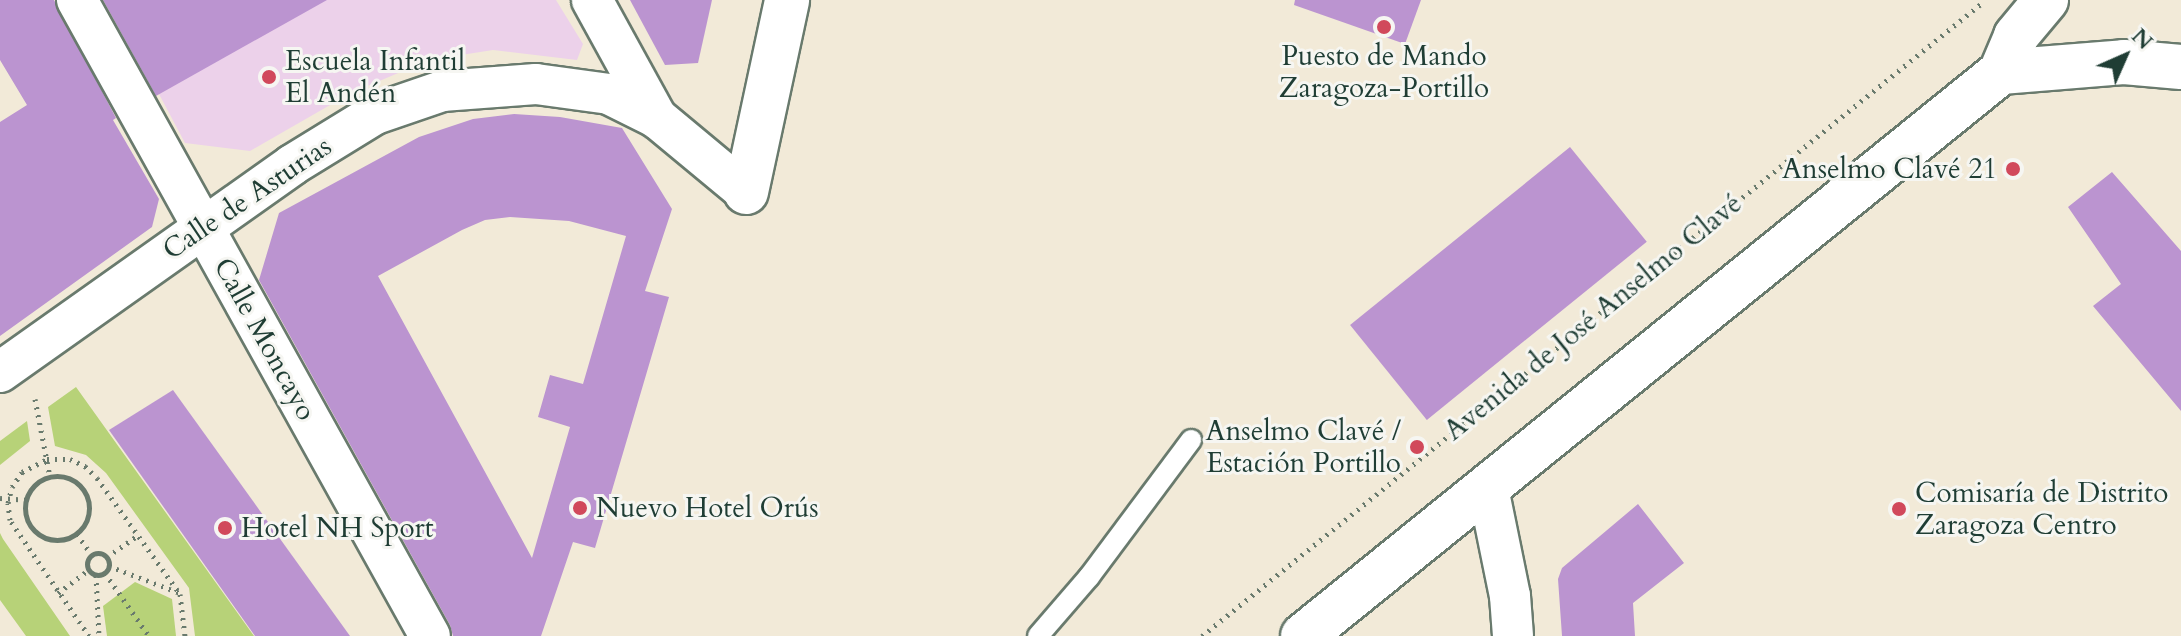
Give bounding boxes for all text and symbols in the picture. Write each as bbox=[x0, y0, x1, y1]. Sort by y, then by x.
north arrow bbox=[2085, 16, 2165, 96]
marker: Puesto de Mando Zaragoza-Portillo bbox=[1375, 18, 1393, 36]
text: N bbox=[2125, 22, 2159, 56]
place label: Puesto de Mando Zaragoza-Portillo bbox=[1279, 39, 1489, 105]
place label: Escuela Infantil El Andén bbox=[285, 44, 465, 110]
marker: Escuela Infantil El Andén bbox=[260, 68, 278, 86]
street label: Calle de Asturias bbox=[156, 129, 338, 267]
place label: Anselmo Clavé 21 bbox=[1782, 152, 1997, 186]
marker: Anselmo Clavé 21 bbox=[2004, 160, 2022, 178]
street label: Avenida de José Anselmo Clavé bbox=[1437, 186, 1749, 448]
street label: Calle Moncayo bbox=[207, 252, 323, 426]
place label: Anselmo Clavé / Estación Portillo bbox=[1206, 414, 1401, 480]
marker: Anselmo Clavé / Estación Portillo bbox=[1408, 438, 1426, 456]
place label: Comisaría de Distrito Zaragoza Centro bbox=[1915, 476, 2168, 542]
place label: Nuevo Hotel Orús bbox=[596, 491, 819, 525]
marker: Nuevo Hotel Orús bbox=[571, 499, 589, 517]
marker: Comisaría de Distrito Zaragoza Centro bbox=[1890, 500, 1908, 518]
place label: Hotel NH Sport bbox=[241, 511, 434, 545]
marker: Hotel NH Sport bbox=[216, 519, 234, 537]

